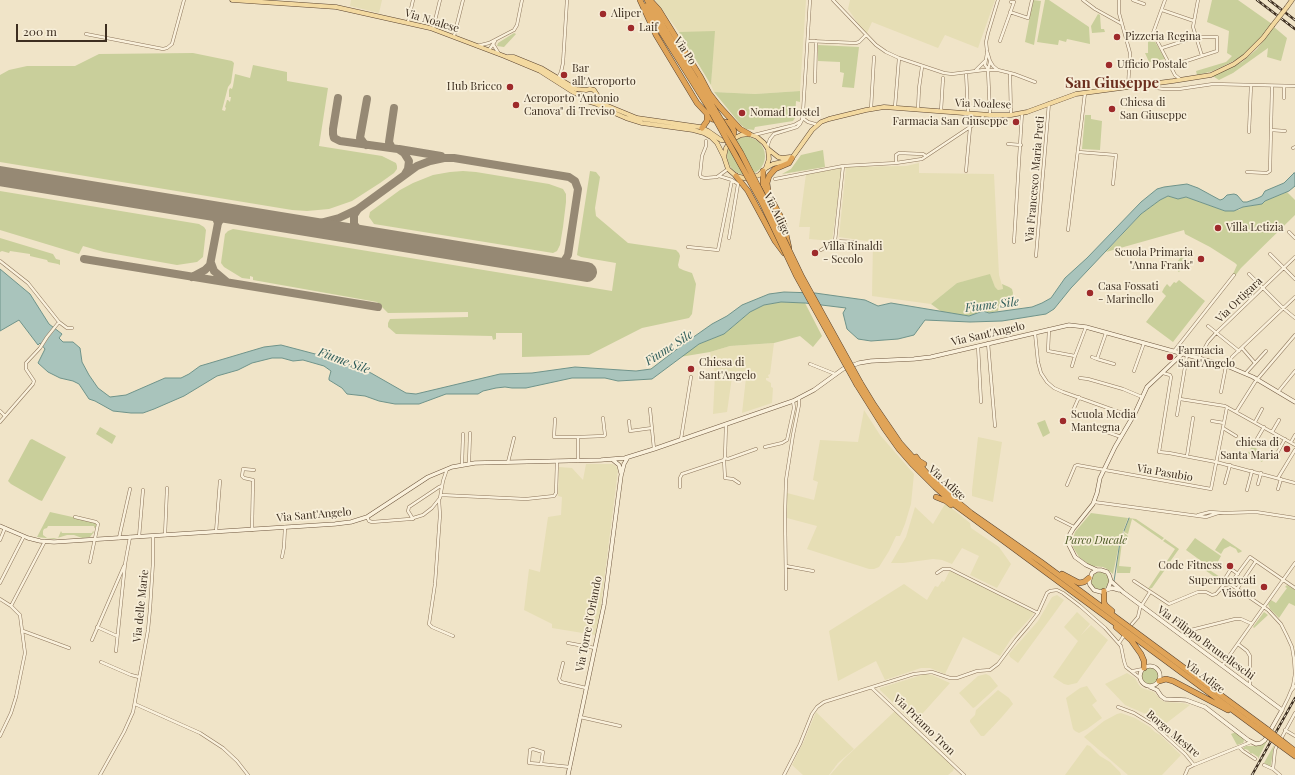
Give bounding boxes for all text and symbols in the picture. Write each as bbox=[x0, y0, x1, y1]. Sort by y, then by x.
street label: Via Noalese bbox=[403, 6, 461, 36]
place label: Aliper bbox=[611, 7, 641, 21]
marker: Aliper bbox=[598, 9, 608, 19]
scale bar bbox=[18, 16, 109, 42]
place label: Laif bbox=[639, 21, 658, 35]
text: 200 m bbox=[23, 23, 57, 39]
marker: Laif bbox=[626, 23, 636, 33]
place label: Pizzeria Regina bbox=[1125, 30, 1201, 44]
marker: Pizzeria Regina bbox=[1112, 32, 1122, 42]
street label: Via Po bbox=[671, 35, 699, 67]
place label: Ufficio Postale bbox=[1117, 58, 1187, 72]
marker: Ufficio Postale bbox=[1104, 60, 1114, 70]
place label: Bar all'Aeroporto bbox=[572, 62, 636, 88]
marker: Bar all'Aeroporto bbox=[559, 70, 569, 80]
district label: San Giuseppe bbox=[1065, 74, 1159, 92]
place label: Hub Bricco bbox=[447, 80, 502, 94]
marker: Hub Bricco bbox=[505, 82, 515, 92]
place label: Aeroporto "Antonio Canova" di Treviso bbox=[524, 92, 619, 118]
street label: Via Noalese bbox=[955, 96, 1011, 112]
place label: Chiesa di San Giuseppe bbox=[1120, 96, 1187, 122]
marker: Aeroporto "Antonio Canova" di Treviso bbox=[511, 100, 521, 110]
marker: Chiesa di San Giuseppe bbox=[1107, 104, 1117, 114]
place label: Nomad Hostel bbox=[750, 106, 820, 120]
marker: Nomad Hostel bbox=[737, 108, 747, 118]
place label: Farmacia San Giuseppe bbox=[893, 115, 1008, 129]
street label: Via Francesco Maria Preti bbox=[1023, 115, 1047, 243]
marker: Farmacia San Giuseppe bbox=[1011, 117, 1021, 127]
street label: Via Adige bbox=[761, 190, 793, 238]
place label: Villa Letizia bbox=[1226, 221, 1283, 235]
marker: Villa Letizia bbox=[1213, 223, 1223, 233]
place label: Villa Rinaldi - Secolo bbox=[823, 240, 882, 266]
place label: Scuola Primaria "Anna Frank" bbox=[1115, 246, 1193, 272]
marker: Villa Rinaldi - Secolo bbox=[810, 248, 820, 258]
marker: Scuola Primaria "Anna Frank" bbox=[1196, 254, 1206, 264]
street label: Via Ortigara bbox=[1213, 274, 1265, 326]
place label: Casa Fossati - Marinello bbox=[1098, 280, 1159, 306]
marker: Casa Fossati - Marinello bbox=[1085, 288, 1095, 298]
water label: Fiume Sile bbox=[964, 295, 1020, 315]
street label: Via Sant'Angelo bbox=[950, 319, 1026, 349]
water label: Fiume Sile bbox=[642, 327, 696, 369]
place label: Farmacia Sant'Angelo bbox=[1178, 344, 1235, 370]
water label: Fiume Sile bbox=[316, 345, 372, 377]
marker: Farmacia Sant'Angelo bbox=[1165, 352, 1175, 362]
place label: Chiesa di Sant'Angelo bbox=[699, 356, 756, 382]
marker: Chiesa di Sant'Angelo bbox=[686, 364, 696, 374]
place label: Scuola Media Mantegna bbox=[1071, 408, 1136, 434]
marker: Scuola Media Mantegna bbox=[1058, 416, 1068, 426]
place label: chiesa di Santa Maria bbox=[1220, 436, 1279, 462]
marker: chiesa di Santa Maria bbox=[1282, 444, 1292, 454]
street label: Via Pasubio bbox=[1136, 462, 1194, 484]
street label: Via Adige bbox=[926, 463, 968, 503]
street label: Via Sant'Angelo bbox=[276, 505, 352, 525]
park label: Parco Ducale bbox=[1065, 534, 1127, 548]
place label: Code Fitness bbox=[1158, 559, 1222, 573]
marker: Code Fitness bbox=[1225, 561, 1235, 571]
street label: Via delle Marie bbox=[131, 569, 151, 643]
place label: Supermercati Visotto bbox=[1189, 574, 1256, 600]
street label: Via Torre d'Orlando bbox=[573, 575, 605, 673]
marker: Supermercati Visotto bbox=[1259, 582, 1269, 592]
street label: Via Filippo Brunelleschi bbox=[1155, 603, 1257, 683]
street label: Via Adige bbox=[1183, 658, 1227, 696]
street label: Via Priamo Tron bbox=[890, 692, 958, 758]
street label: Borgo Mestre bbox=[1143, 708, 1203, 760]

